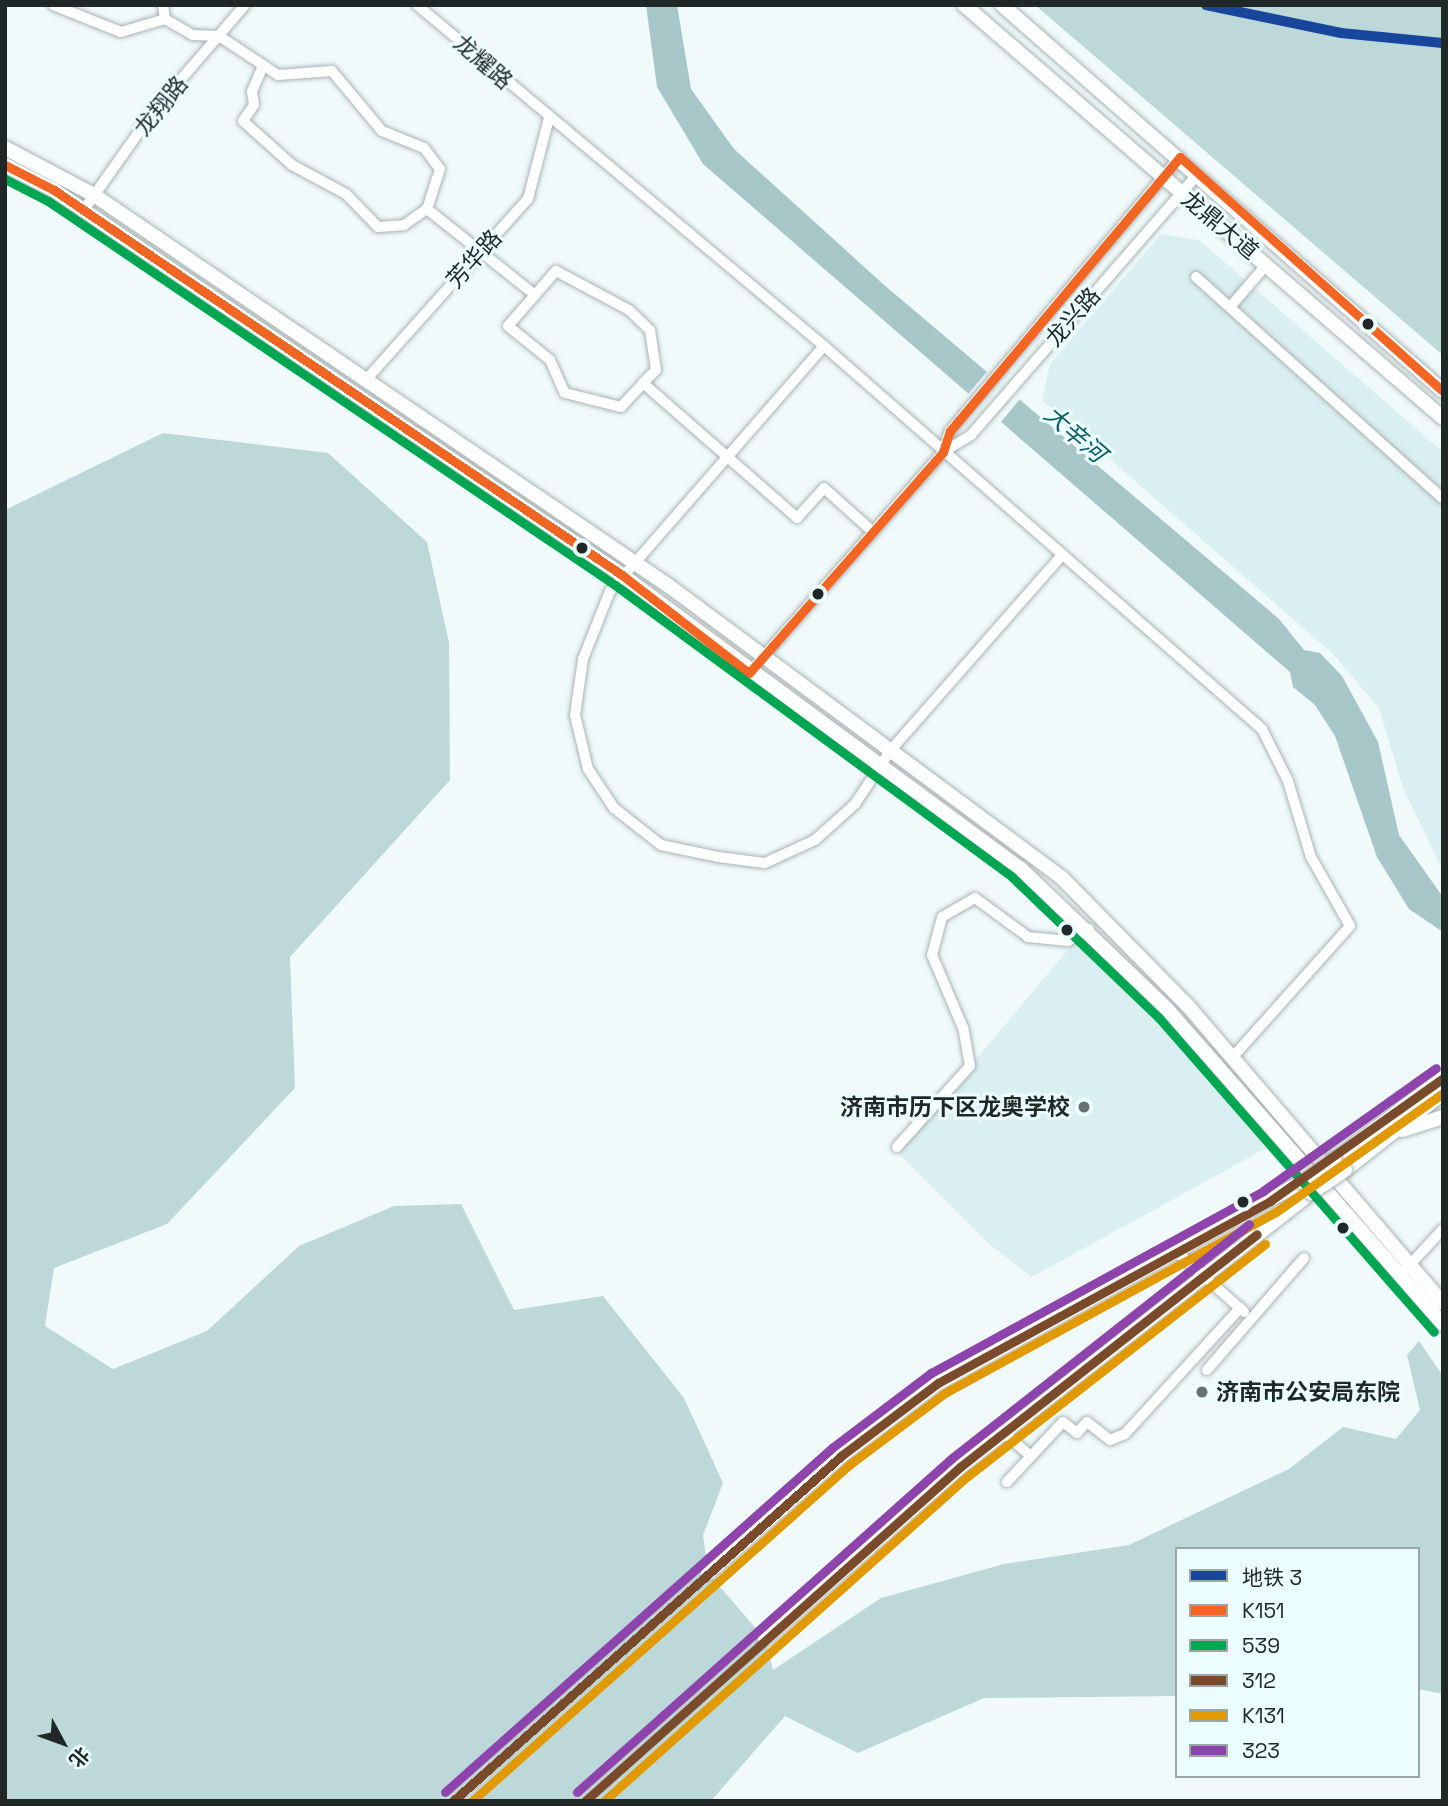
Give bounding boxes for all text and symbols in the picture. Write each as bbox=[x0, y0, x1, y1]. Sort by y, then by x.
street label: 龙耀路 bbox=[448, 29, 518, 95]
street label: 龙翔路 bbox=[129, 71, 193, 141]
street label: 龙鼎大道 bbox=[1176, 185, 1264, 265]
street label: 芳华路 bbox=[441, 224, 507, 294]
street label: 龙兴路 bbox=[1040, 282, 1106, 352]
unlabelled marker bbox=[1361, 317, 1375, 331]
water label: 大辛河 bbox=[1038, 400, 1112, 468]
unlabelled marker bbox=[575, 541, 589, 555]
unlabelled marker bbox=[811, 587, 825, 601]
unlabelled marker bbox=[1060, 923, 1074, 937]
place label: 济南市历下区龙奥学校 bbox=[840, 1093, 1070, 1121]
marker: 济南市历下区龙奥学校 bbox=[1076, 1099, 1092, 1115]
unlabelled marker bbox=[1236, 1195, 1250, 1209]
unlabelled marker bbox=[1336, 1221, 1350, 1235]
place label: 济南市公安局东院 bbox=[1216, 1378, 1400, 1406]
marker: 济南市公安局东院 bbox=[1194, 1384, 1210, 1400]
legend bbox=[1175, 1547, 1420, 1778]
text: 地铁 3 bbox=[1242, 1564, 1302, 1591]
text: K151 bbox=[1242, 1597, 1285, 1624]
text: 539 bbox=[1242, 1632, 1280, 1659]
text: 312 bbox=[1242, 1667, 1276, 1694]
text: K131 bbox=[1242, 1702, 1285, 1729]
north arrow bbox=[28, 1708, 98, 1778]
text: 323 bbox=[1242, 1737, 1280, 1764]
text: 北 bbox=[64, 1742, 95, 1772]

